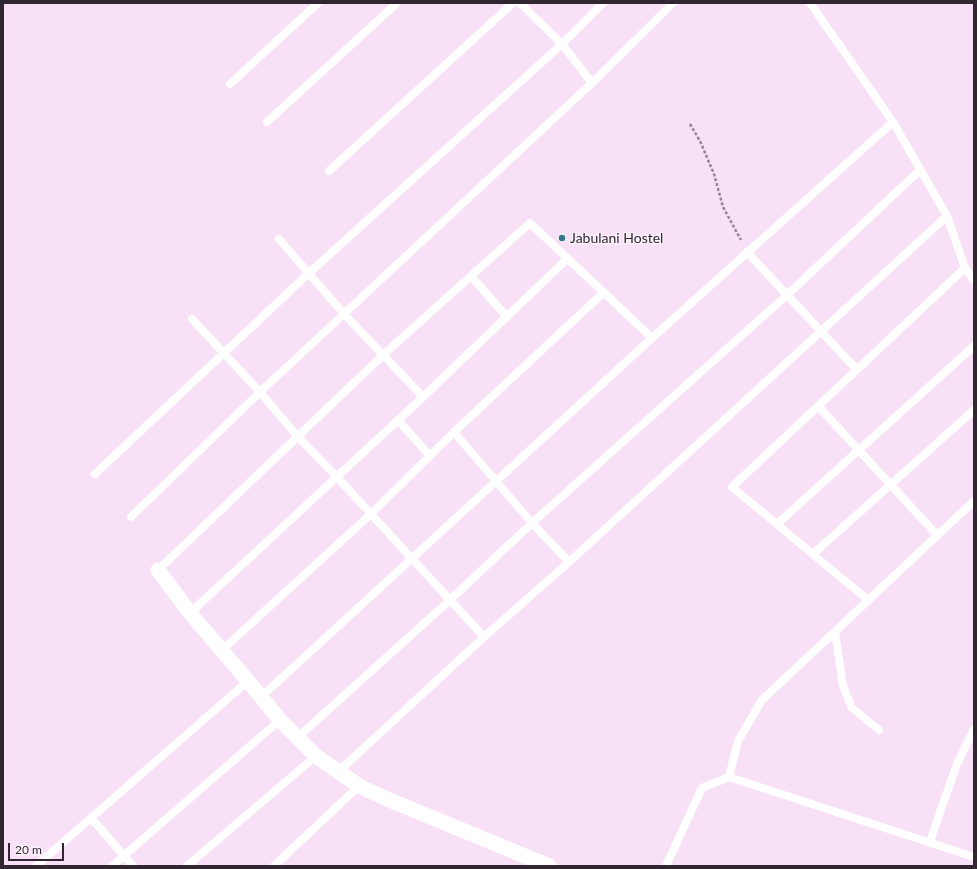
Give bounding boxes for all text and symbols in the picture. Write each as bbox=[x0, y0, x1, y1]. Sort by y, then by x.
place label: Jabulani Hostel bbox=[570, 230, 663, 246]
marker: Jabulani Hostel bbox=[557, 233, 567, 243]
scale bar bbox=[10, 835, 66, 861]
text: 20 m bbox=[15, 842, 42, 857]

